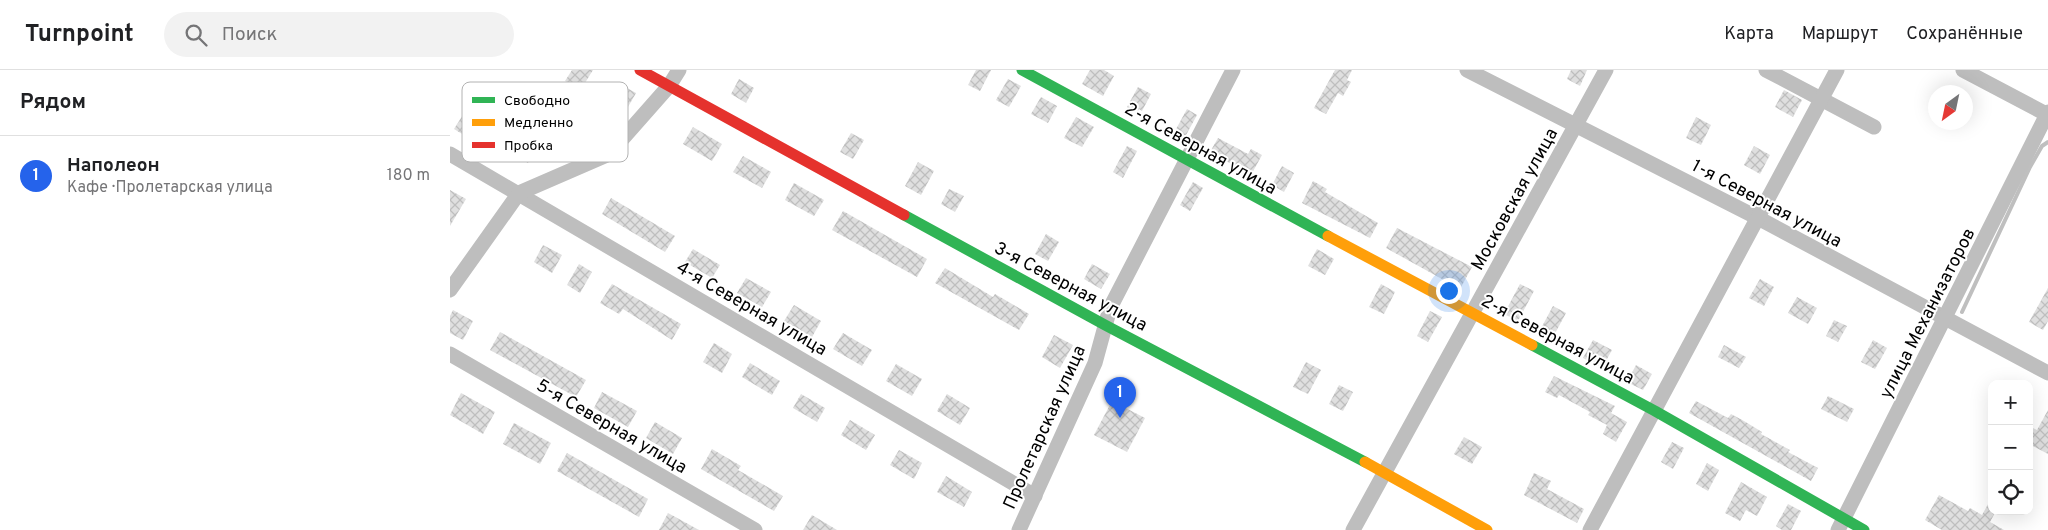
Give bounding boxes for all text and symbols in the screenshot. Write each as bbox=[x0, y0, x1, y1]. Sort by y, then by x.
search box bbox=[164, 12, 514, 57]
text: Turnpoint bbox=[25, 20, 134, 50]
icon: search bbox=[182, 21, 210, 49]
text: Поиск bbox=[222, 23, 277, 47]
text: Карта bbox=[1724, 23, 1774, 46]
text: Маршрут bbox=[1802, 23, 1878, 46]
text: Сохранённые bbox=[1906, 23, 2023, 46]
legend bbox=[462, 82, 628, 162]
north arrow bbox=[1928, 85, 1973, 130]
text: Рядом bbox=[20, 89, 86, 116]
text: Свободно bbox=[504, 93, 570, 110]
street label: 2-я Северная улица bbox=[1120, 98, 1280, 201]
text: Медленно bbox=[504, 115, 573, 132]
street label: Московская улица bbox=[1467, 125, 1564, 275]
text: Пробка bbox=[504, 138, 553, 155]
text: Наполеон bbox=[67, 154, 160, 178]
street label: 1-я Северная улица bbox=[1687, 155, 1845, 254]
text: 1 bbox=[33, 166, 39, 186]
text: 180 m bbox=[387, 166, 430, 186]
text: Кафе · Пролетарская улица bbox=[67, 178, 273, 198]
street label: улица Механизаторов bbox=[1875, 224, 1981, 403]
street label: 3-я Северная улица bbox=[990, 237, 1151, 337]
street label: 4-я Северная улица bbox=[672, 257, 831, 362]
your location bbox=[1436, 278, 1462, 304]
street label: 2-я Северная улица bbox=[1477, 290, 1638, 390]
street label: Пролетарская улица bbox=[999, 342, 1092, 513]
street label: 5-я Северная улица bbox=[532, 375, 691, 480]
pin: 1 bbox=[1104, 377, 1136, 418]
map controls bbox=[1988, 380, 2033, 515]
button: + bbox=[1988, 380, 2033, 425]
button: − bbox=[1988, 425, 2033, 470]
button: locate bbox=[1988, 470, 2033, 515]

